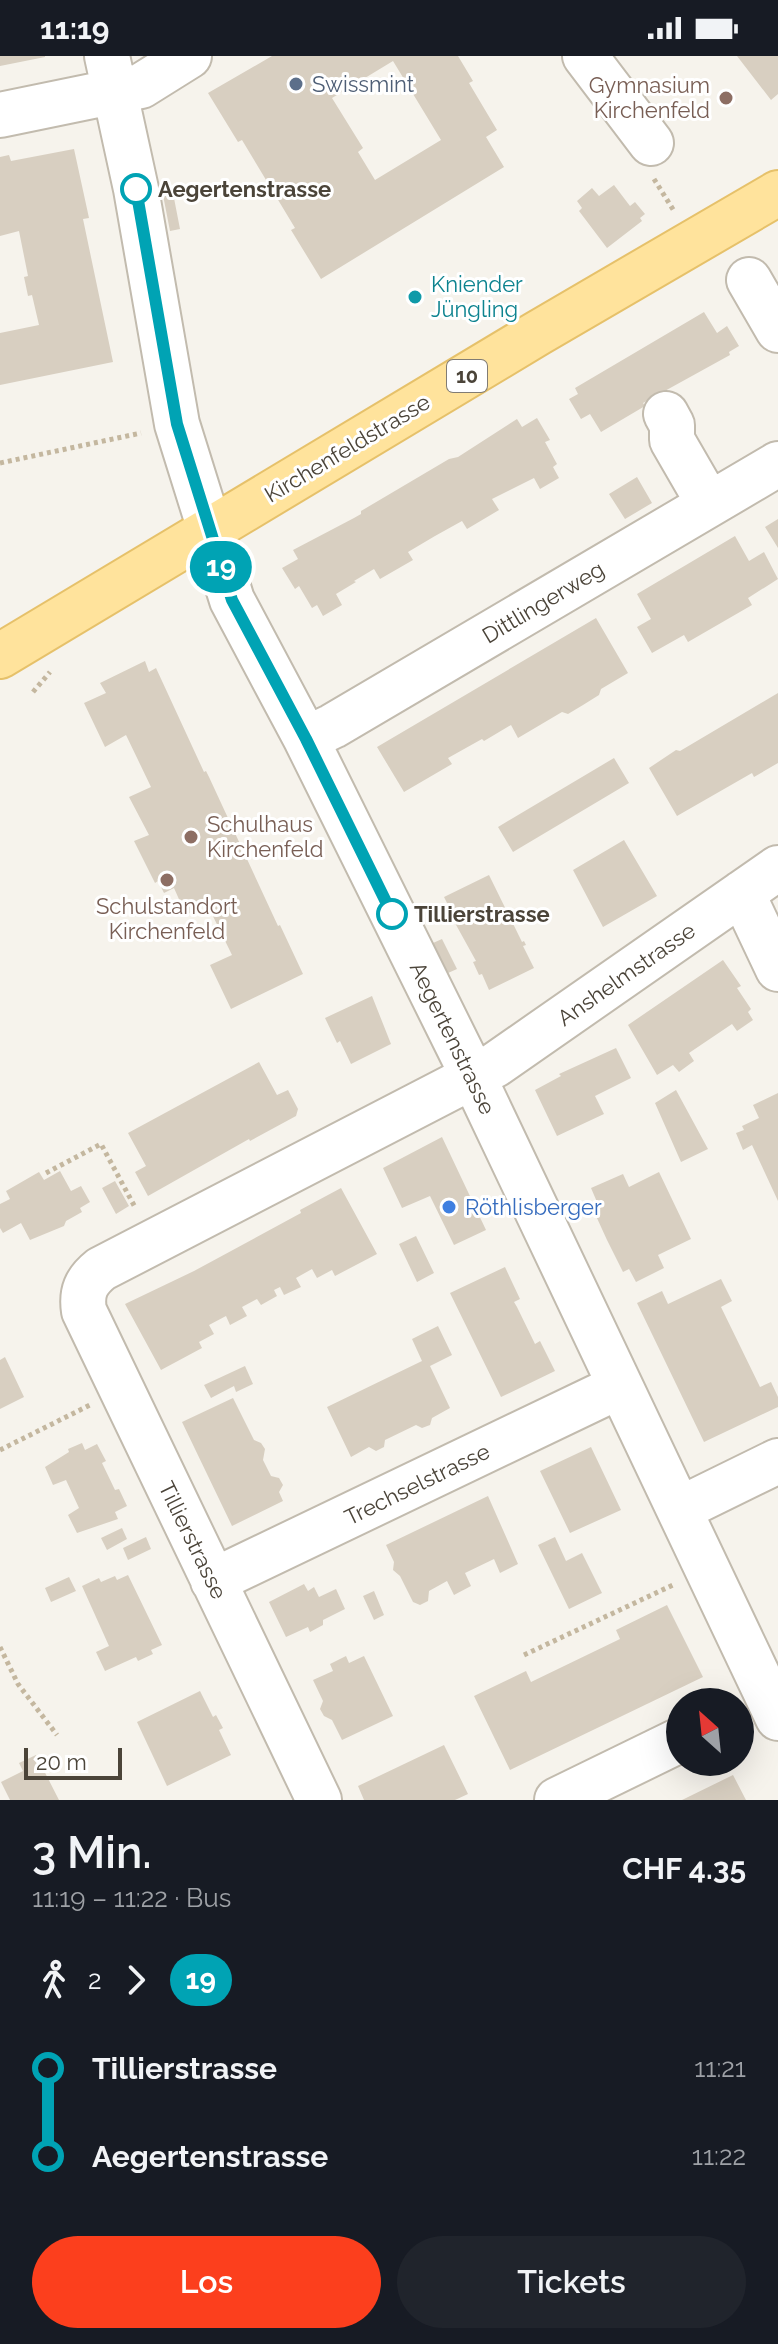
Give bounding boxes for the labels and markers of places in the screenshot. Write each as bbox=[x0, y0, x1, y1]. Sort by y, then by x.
place label: Swissmint bbox=[312, 71, 415, 97]
place label: Gymnasium Kirchenfeld bbox=[589, 72, 710, 123]
marker: Swissmint bbox=[287, 75, 305, 93]
marker: Gymnasium Kirchenfeld bbox=[717, 89, 735, 107]
marker: Aegertenstrasse bbox=[121, 174, 151, 204]
place label: Aegertenstrasse bbox=[158, 176, 331, 202]
place label: Kniender Jüngling bbox=[431, 271, 523, 322]
marker: Kniender Jüngling bbox=[406, 288, 424, 306]
place label: Schulhaus Kirchenfeld bbox=[207, 811, 323, 862]
marker: Schulhaus Kirchenfeld bbox=[182, 828, 200, 846]
marker: Schulstandort Kirchenfeld bbox=[158, 871, 176, 889]
place label: Schulstandort Kirchenfeld bbox=[96, 893, 239, 944]
marker: Tillierstrasse bbox=[377, 899, 407, 929]
place label: Tillierstrasse bbox=[414, 901, 550, 927]
place label: Röthlisberger bbox=[465, 1194, 602, 1220]
marker: Röthlisberger bbox=[440, 1198, 458, 1216]

